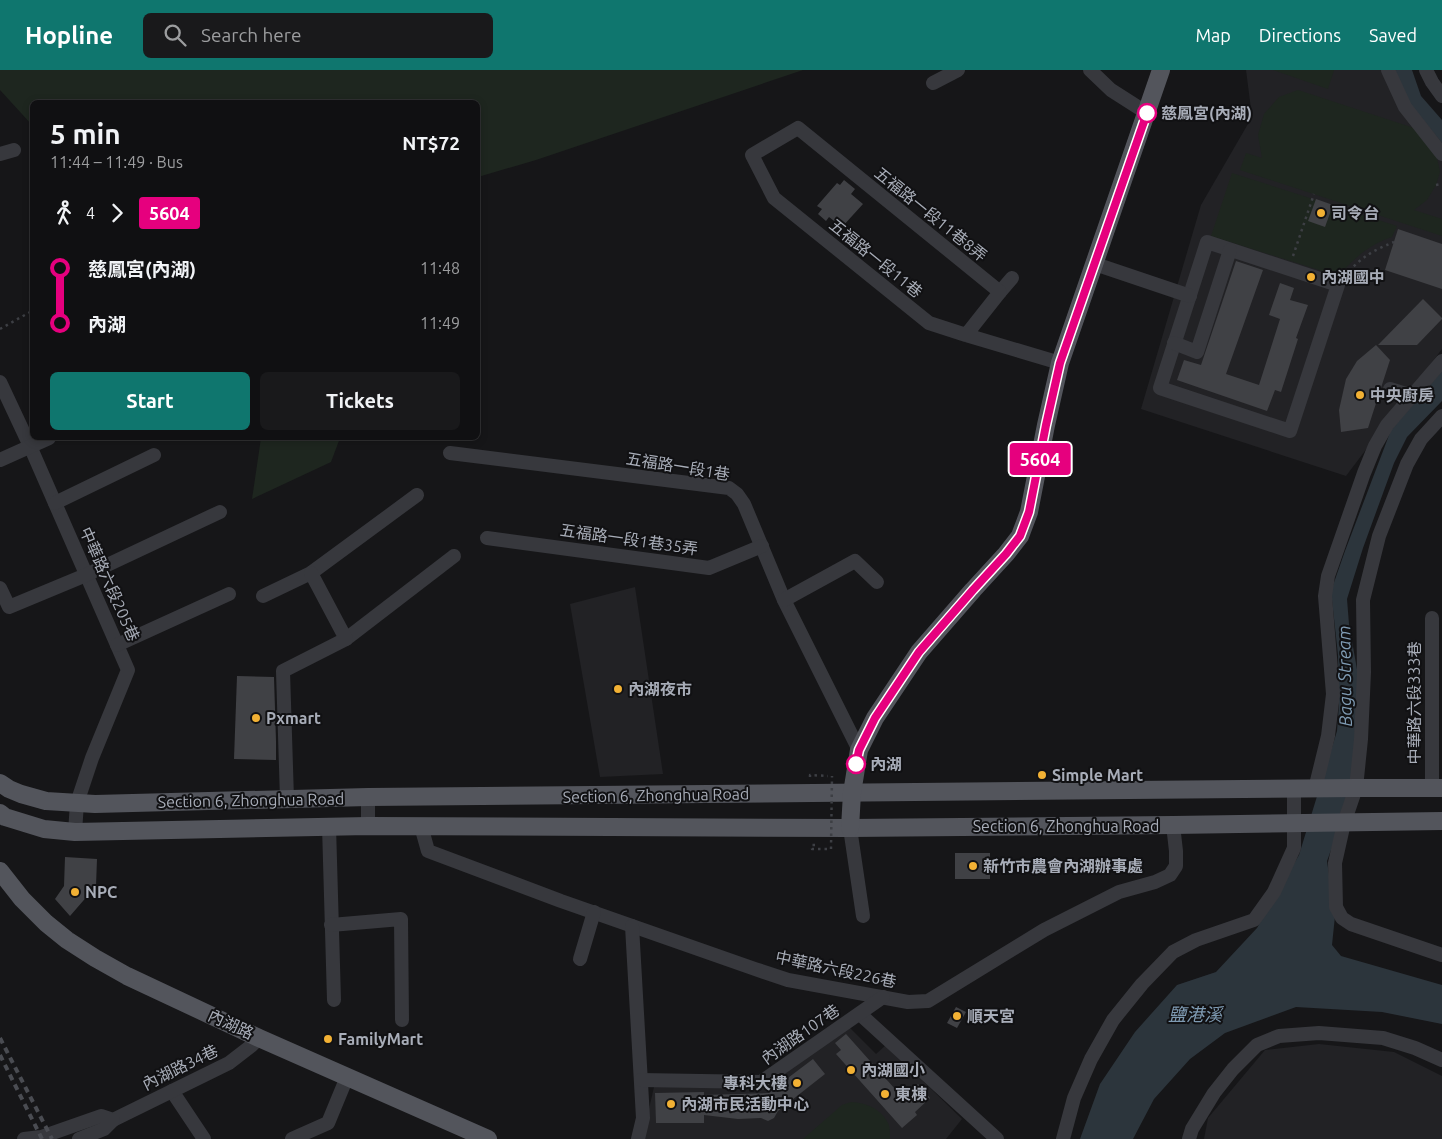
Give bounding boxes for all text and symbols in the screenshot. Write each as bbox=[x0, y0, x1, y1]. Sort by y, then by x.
search box bbox=[143, 13, 493, 58]
icon: search bbox=[161, 21, 189, 49]
text: Hopline bbox=[25, 22, 113, 49]
text: Search here bbox=[201, 24, 301, 46]
text: Map bbox=[1195, 25, 1231, 45]
text: Directions bbox=[1259, 25, 1341, 45]
text: Saved bbox=[1369, 25, 1417, 45]
marker: 慈鳳宮(內湖) bbox=[1137, 103, 1157, 123]
place label: 慈鳳宮(內湖) bbox=[1161, 104, 1252, 123]
text: 5 min bbox=[50, 118, 121, 149]
text: NT$72 bbox=[402, 132, 460, 154]
text: 11:44 – 11:49 · Bus bbox=[50, 153, 183, 171]
street label: 五福路一段11巷8弄 bbox=[871, 163, 991, 265]
icon: walk bbox=[50, 199, 78, 227]
icon: forward bbox=[103, 199, 131, 227]
text: 5604 bbox=[149, 203, 190, 223]
text: 4 bbox=[86, 204, 95, 222]
place label: 司令台 bbox=[1331, 204, 1379, 222]
marker: 司令台 bbox=[1315, 207, 1327, 219]
street label: 五福路一段11巷 bbox=[826, 215, 926, 301]
text: 慈鳳宮(內湖) bbox=[88, 258, 196, 280]
text: 11:48 bbox=[420, 259, 460, 277]
place label: 內湖國中 bbox=[1321, 268, 1385, 286]
marker: 內湖國中 bbox=[1305, 271, 1317, 283]
text: 內湖 bbox=[88, 313, 126, 335]
text: 11:49 bbox=[420, 314, 460, 332]
button: Start bbox=[50, 372, 250, 430]
button: Tickets bbox=[260, 372, 460, 430]
place label: 中央廚房 bbox=[1370, 386, 1434, 404]
marker: 中央廚房 bbox=[1354, 389, 1366, 401]
line badge: 5604 bbox=[1005, 443, 1075, 475]
street label: 五福路一段1巷 bbox=[625, 449, 731, 483]
text: 5604 bbox=[1020, 449, 1060, 469]
street label: 五福路一段1巷35弄 bbox=[559, 520, 699, 558]
street label: 中華路六段205巷 bbox=[77, 524, 143, 644]
water label: Bagu Stream bbox=[1333, 625, 1355, 727]
street label: 中華路六段333巷 bbox=[1405, 641, 1423, 765]
place label: 內湖夜市 bbox=[628, 680, 692, 698]
marker: 內湖夜市 bbox=[612, 683, 624, 695]
place label: Pxmart bbox=[266, 709, 321, 727]
marker: Pxmart bbox=[250, 712, 262, 724]
marker: 內湖 bbox=[846, 754, 866, 774]
place label: 內湖 bbox=[870, 755, 902, 773]
place label: Simple Mart bbox=[1052, 766, 1143, 784]
marker: Simple Mart bbox=[1036, 769, 1048, 781]
street label: Section 6, Zhonghua Road bbox=[563, 784, 749, 806]
street label: Section 6, Zhonghua Road bbox=[158, 789, 344, 811]
street label: Section 6, Zhonghua Road bbox=[973, 817, 1159, 835]
place label: 新竹市農會內湖辦事處 bbox=[983, 857, 1143, 875]
marker: 新竹市農會內湖辦事處 bbox=[967, 860, 979, 872]
place label: NPC bbox=[85, 883, 117, 901]
marker: NPC bbox=[69, 886, 81, 898]
street label: 中華路六段226巷 bbox=[774, 947, 898, 991]
street label: 內湖路107巷 bbox=[758, 1001, 842, 1067]
water label: 鹽港溪 bbox=[1168, 1004, 1225, 1024]
street label: 內湖路 bbox=[205, 1006, 257, 1042]
place label: 順天宮 bbox=[967, 1007, 1015, 1025]
marker: 順天宮 bbox=[951, 1010, 963, 1022]
place label: FamilyMart bbox=[338, 1030, 423, 1048]
marker: FamilyMart bbox=[322, 1033, 334, 1045]
street label: 內湖路34巷 bbox=[139, 1041, 221, 1093]
place label: 內湖國小 bbox=[861, 1061, 925, 1079]
marker: 內湖國小 bbox=[845, 1064, 857, 1076]
place label: 專科大樓 bbox=[723, 1074, 787, 1092]
marker: 專科大樓 bbox=[791, 1077, 803, 1089]
place label: 東棟 bbox=[895, 1085, 927, 1103]
marker: 東棟 bbox=[879, 1088, 891, 1100]
place label: 內湖市民活動中心 bbox=[681, 1095, 809, 1113]
marker: 內湖市民活動中心 bbox=[665, 1098, 677, 1110]

